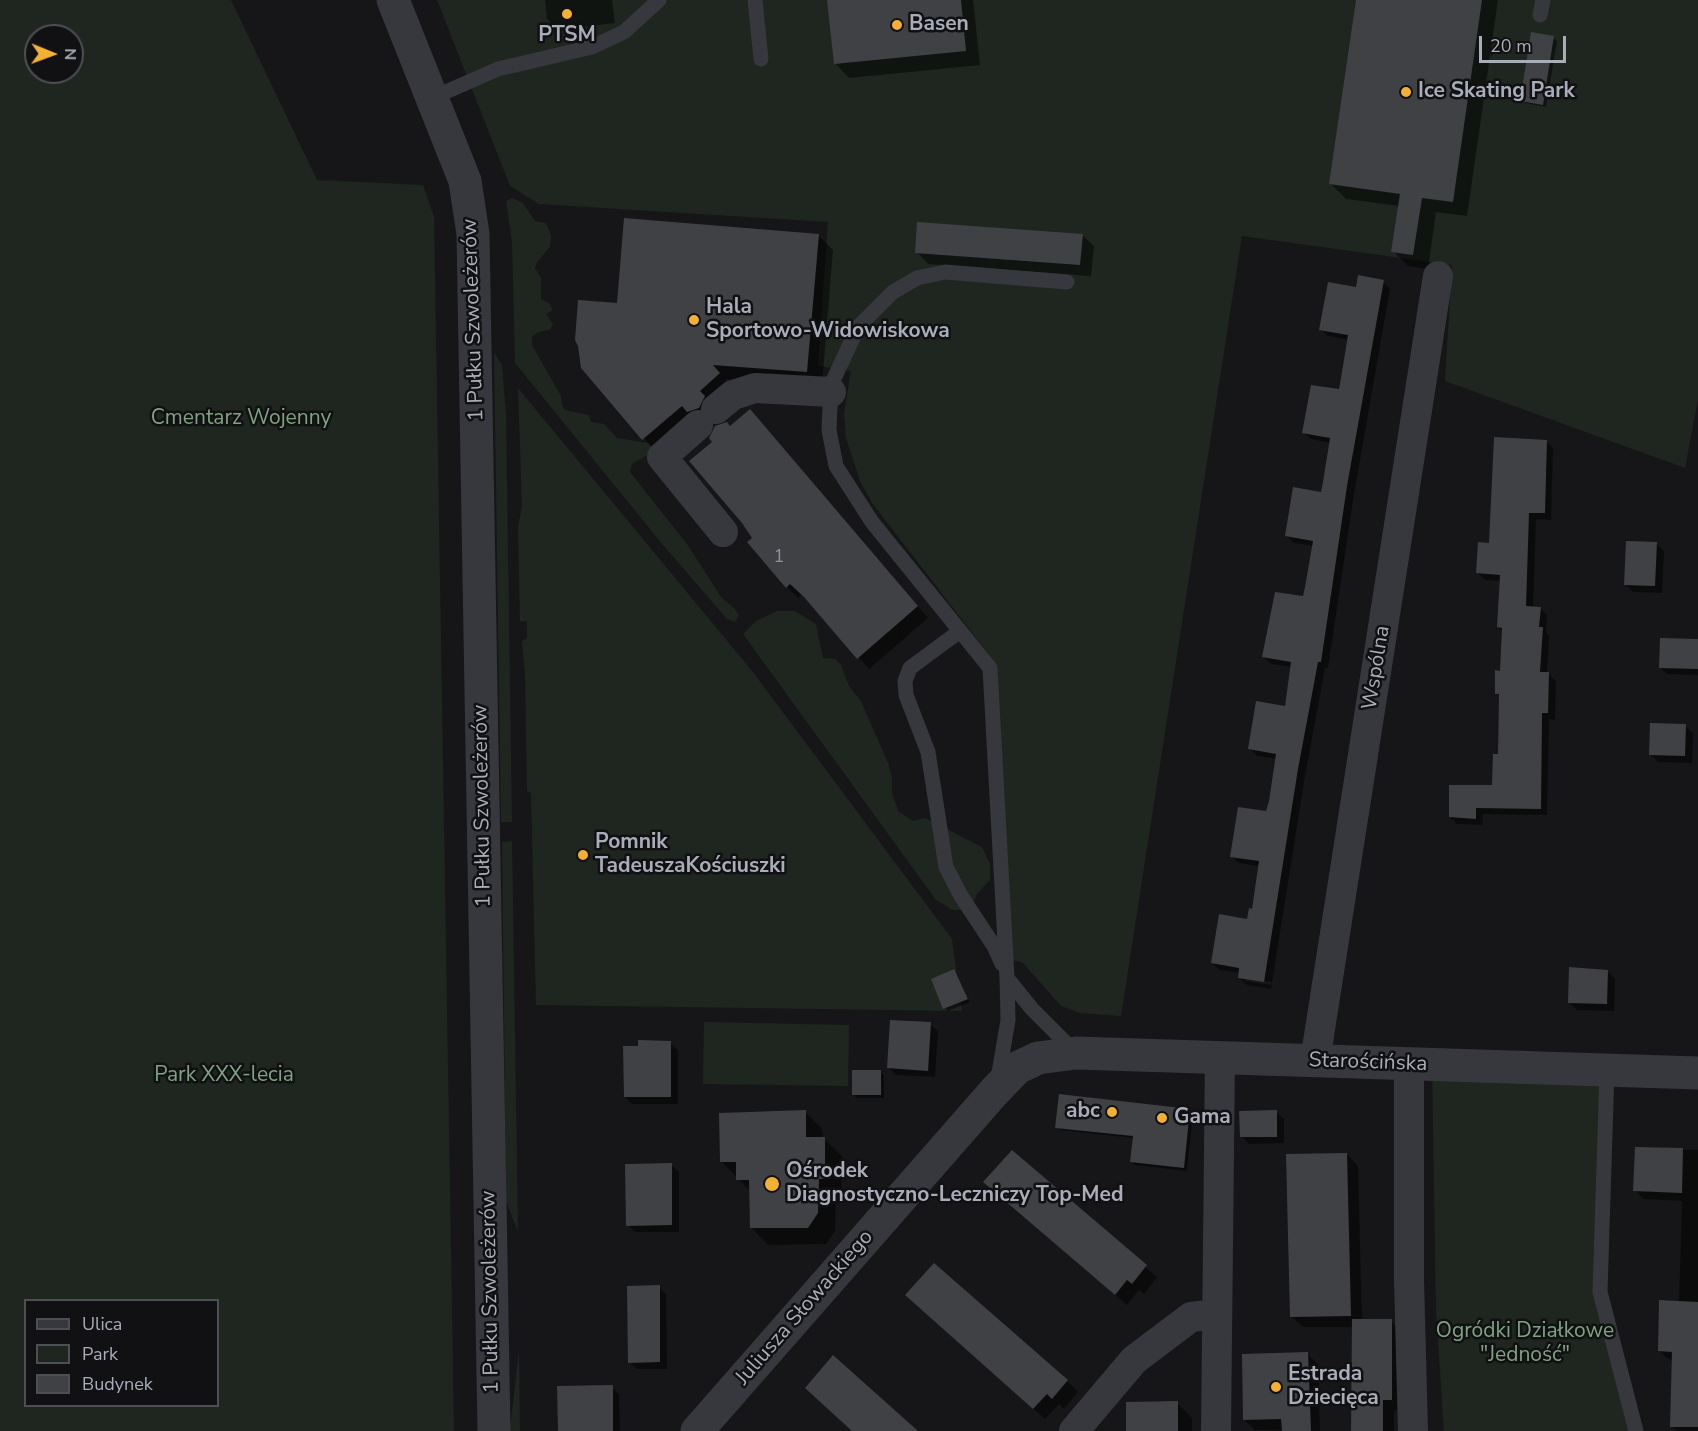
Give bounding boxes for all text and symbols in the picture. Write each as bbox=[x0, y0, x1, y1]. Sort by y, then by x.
marker: PTSM bbox=[560, 7, 574, 21]
place label: Basen bbox=[909, 12, 969, 38]
marker: Basen bbox=[890, 18, 904, 32]
place label: PTSM bbox=[538, 23, 596, 49]
north arrow bbox=[24, 24, 84, 84]
scale bar bbox=[1482, 24, 1569, 62]
text: 20 m bbox=[1490, 34, 1532, 58]
text: N bbox=[59, 48, 81, 60]
place label: Ice Skating Park bbox=[1418, 79, 1575, 105]
marker: Ice Skating Park bbox=[1399, 85, 1413, 99]
street label: 1 Pułku Szwoleżerów bbox=[458, 218, 490, 422]
place label: Hala Sportowo-Widowiskowa bbox=[706, 295, 950, 345]
marker: Hala Sportowo-Widowiskowa bbox=[687, 313, 701, 327]
park label: Cmentarz Wojenny bbox=[151, 406, 331, 432]
house number: 1 bbox=[774, 547, 784, 569]
street label: Wspólna bbox=[1358, 624, 1396, 712]
street label: 1 Pułku Szwoleżerów bbox=[469, 704, 497, 908]
place label: Pomnik TadeuszaKościuszki bbox=[595, 830, 786, 880]
marker: Pomnik TadeuszaKościuszki bbox=[576, 848, 590, 862]
street label: Starościńska bbox=[1308, 1048, 1428, 1078]
park label: Park XXX-lecia bbox=[154, 1063, 294, 1089]
place label: abc bbox=[1066, 1099, 1100, 1125]
marker: abc bbox=[1105, 1105, 1119, 1119]
place label: Gama bbox=[1174, 1105, 1231, 1131]
marker: Gama bbox=[1155, 1111, 1169, 1125]
place label: Ośrodek Diagnostyczno-Leczniczy Top-Med bbox=[786, 1159, 1124, 1209]
marker: Ośrodek Diagnostyczno-Leczniczy Top-Med bbox=[763, 1175, 781, 1193]
street label: 1 Pułku Szwoleżerów bbox=[477, 1190, 505, 1394]
street label: Juliusza Słowackiego bbox=[731, 1225, 879, 1391]
legend bbox=[24, 1299, 219, 1407]
text: Ulica bbox=[82, 1312, 122, 1336]
park label: Ogródki Działkowe "Jedność" bbox=[1436, 1319, 1614, 1369]
text: Park bbox=[82, 1342, 118, 1366]
place label: Estrada Dziecięca bbox=[1288, 1362, 1379, 1412]
text: Budynek bbox=[82, 1372, 153, 1396]
marker: Estrada Dziecięca bbox=[1269, 1380, 1283, 1394]

